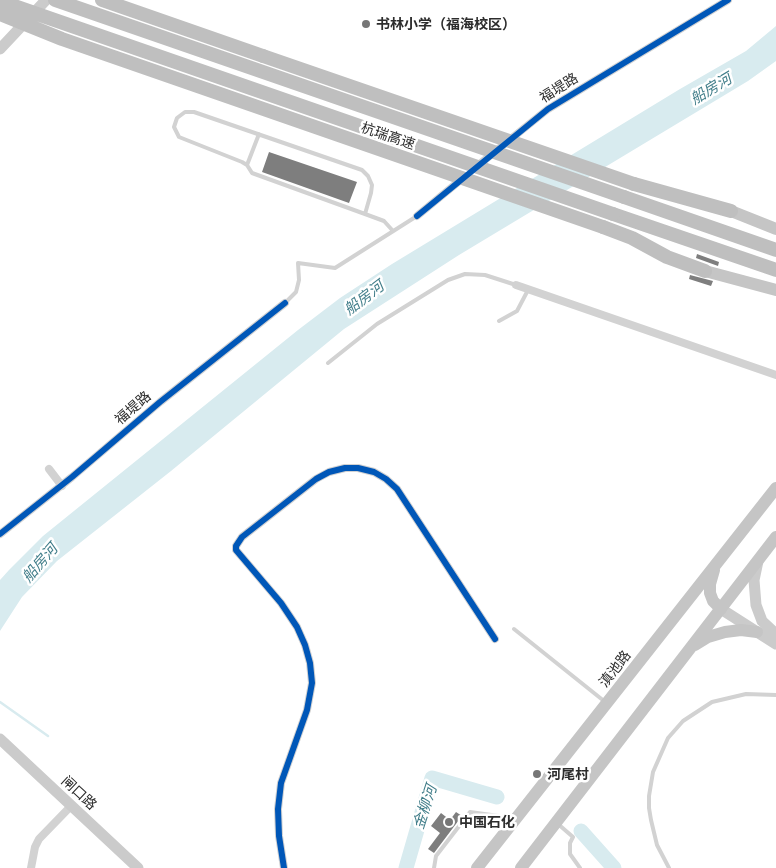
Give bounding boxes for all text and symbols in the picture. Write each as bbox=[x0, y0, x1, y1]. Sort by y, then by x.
place label: 书林小学（福海校区） bbox=[376, 16, 516, 32]
marker: 书林小学（福海校区） bbox=[360, 18, 372, 30]
street label: 福堤路 bbox=[537, 70, 581, 106]
water label: 船房河 bbox=[687, 70, 735, 108]
street label: 杭瑞高速 bbox=[359, 119, 417, 153]
water label: 船房河 bbox=[341, 277, 387, 319]
street label: 福堤路 bbox=[112, 388, 154, 428]
water label: 船房河 bbox=[18, 540, 62, 586]
street label: 滇池路 bbox=[595, 647, 635, 691]
place label: 河尾村 bbox=[547, 766, 589, 782]
marker: 河尾村 bbox=[531, 768, 543, 780]
street label: 闸口路 bbox=[58, 773, 100, 813]
water label: 金柳河 bbox=[409, 783, 441, 831]
place label: 中国石化 bbox=[459, 814, 515, 830]
marker: 中国石化 bbox=[443, 816, 455, 828]

